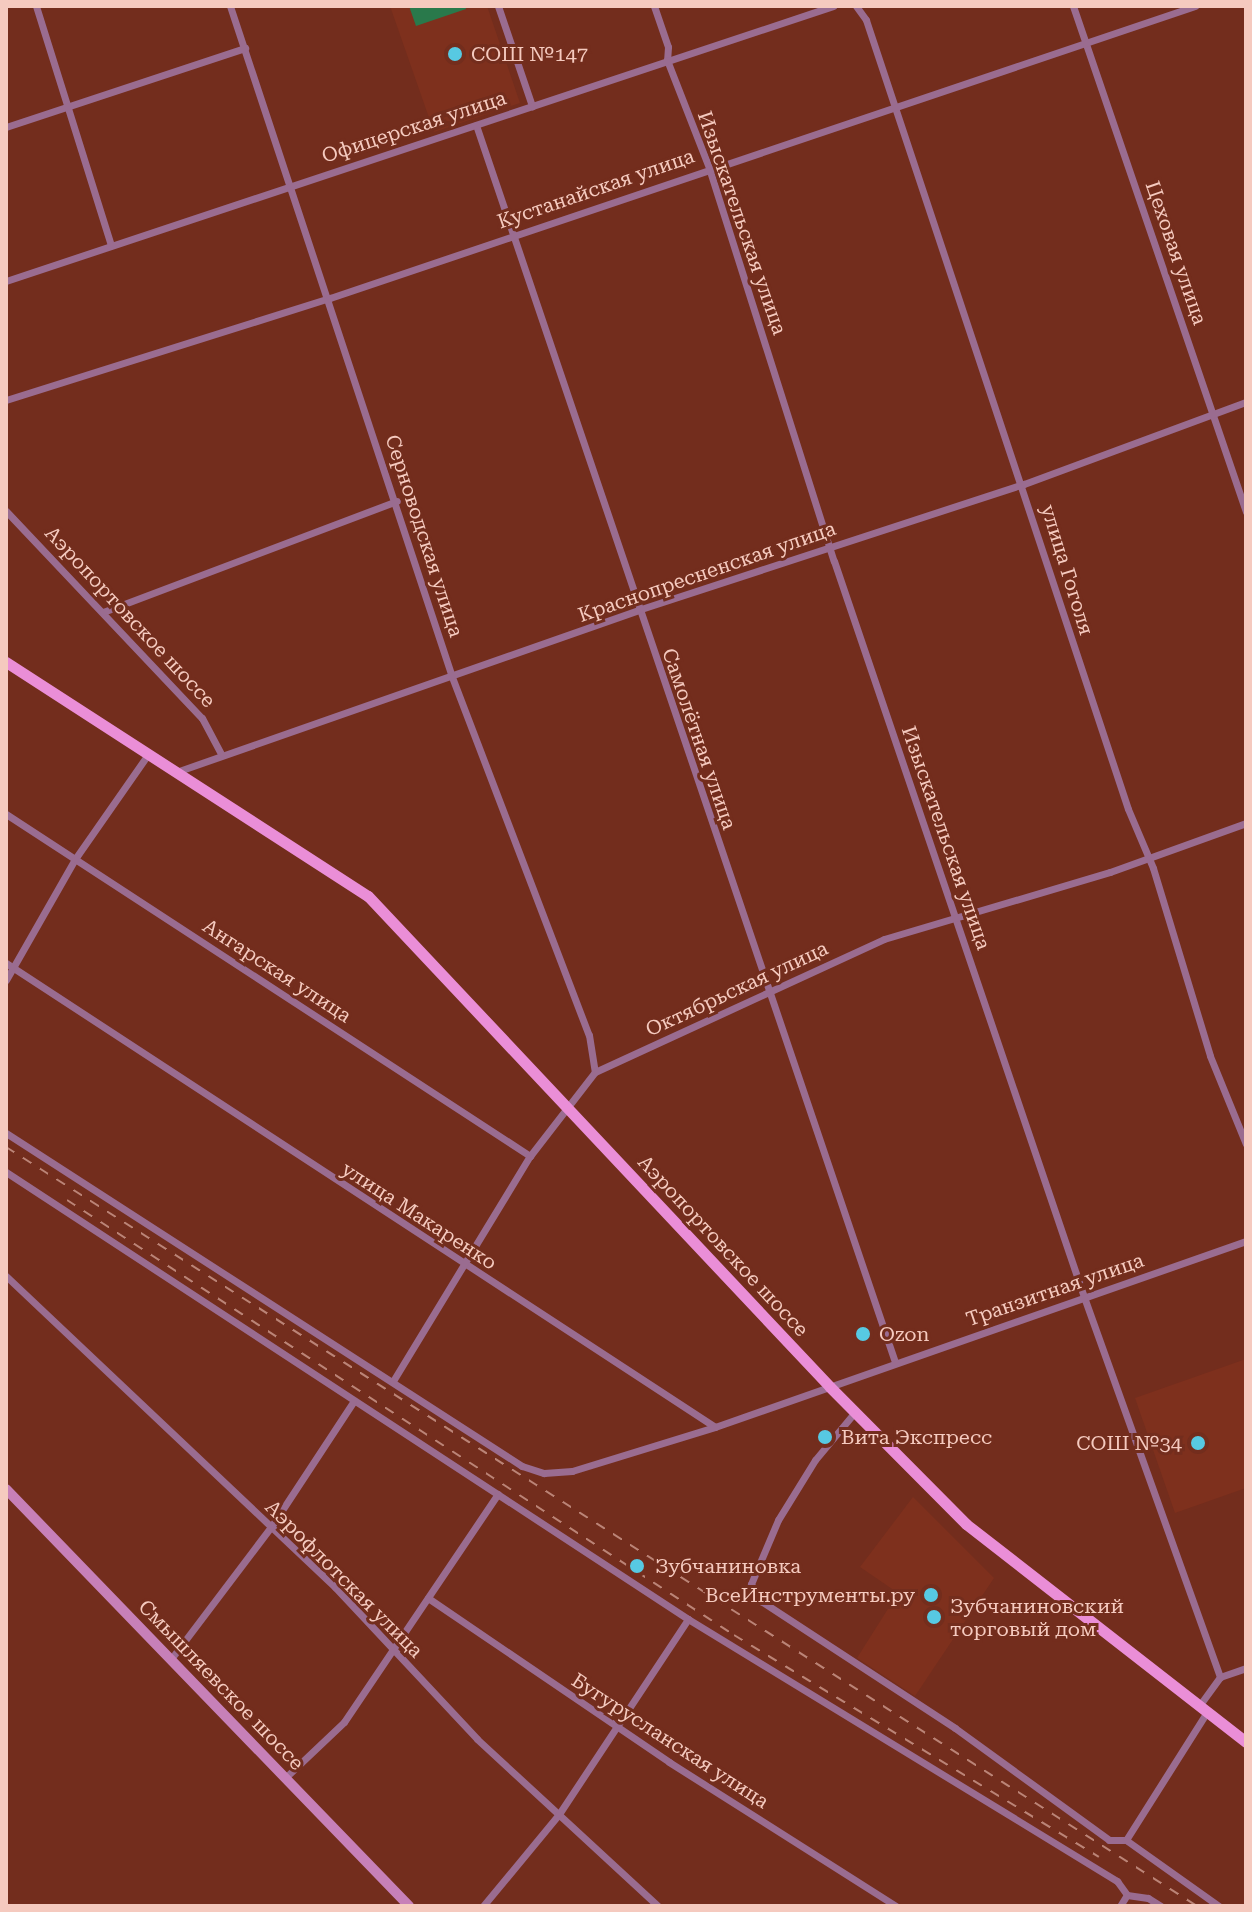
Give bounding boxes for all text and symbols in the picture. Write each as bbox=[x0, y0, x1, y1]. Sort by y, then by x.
place label: СОШ №147 bbox=[471, 42, 588, 66]
marker: СОШ №147 bbox=[446, 45, 464, 63]
street label: Офицерская улица bbox=[319, 86, 509, 168]
street label: Изыскательская улица bbox=[692, 108, 792, 338]
street label: Кустанайская улица bbox=[494, 144, 698, 234]
street label: Цеховая улица bbox=[1140, 178, 1212, 328]
street label: Серноводская улица bbox=[380, 432, 468, 640]
street label: улица Гоголя bbox=[1036, 502, 1098, 638]
street label: Краснопресненская улица bbox=[575, 517, 839, 627]
street label: Аэропортовское шоссе bbox=[40, 521, 220, 713]
street label: Самолётная улица bbox=[657, 645, 741, 833]
street label: Изыскательская улица bbox=[896, 723, 996, 953]
street label: Ангарская улица bbox=[198, 914, 356, 1028]
street label: Октябрьская улица bbox=[642, 936, 832, 1042]
street label: Аэропортовское шоссе bbox=[633, 1150, 813, 1342]
street label: улица Макаренко bbox=[337, 1157, 501, 1275]
street label: Транзитная улица bbox=[963, 1248, 1147, 1332]
place label: Ozon bbox=[879, 1322, 929, 1346]
marker: Ozon bbox=[854, 1325, 872, 1343]
place label: Вита Экспресс bbox=[841, 1425, 992, 1449]
marker: Вита Экспресс bbox=[816, 1428, 834, 1446]
place label: СОШ №34 bbox=[1076, 1431, 1182, 1455]
marker: СОШ №34 bbox=[1189, 1434, 1207, 1452]
street label: Аэрофлотская улица bbox=[260, 1495, 428, 1663]
place label: Зубчаниновка bbox=[655, 1554, 801, 1578]
marker: Зубчаниновка bbox=[626, 1555, 648, 1577]
place label: ВсеИнструменты.ру bbox=[705, 1583, 915, 1607]
marker: ВсеИнструменты.ру bbox=[922, 1586, 940, 1604]
place label: Зубчаниновский торговый дом bbox=[950, 1594, 1124, 1641]
street label: Смышляевское шоссе bbox=[133, 1595, 309, 1775]
marker: Зубчаниновский торговый дом bbox=[925, 1608, 943, 1626]
street label: Бугурусланская улица bbox=[567, 1668, 773, 1814]

